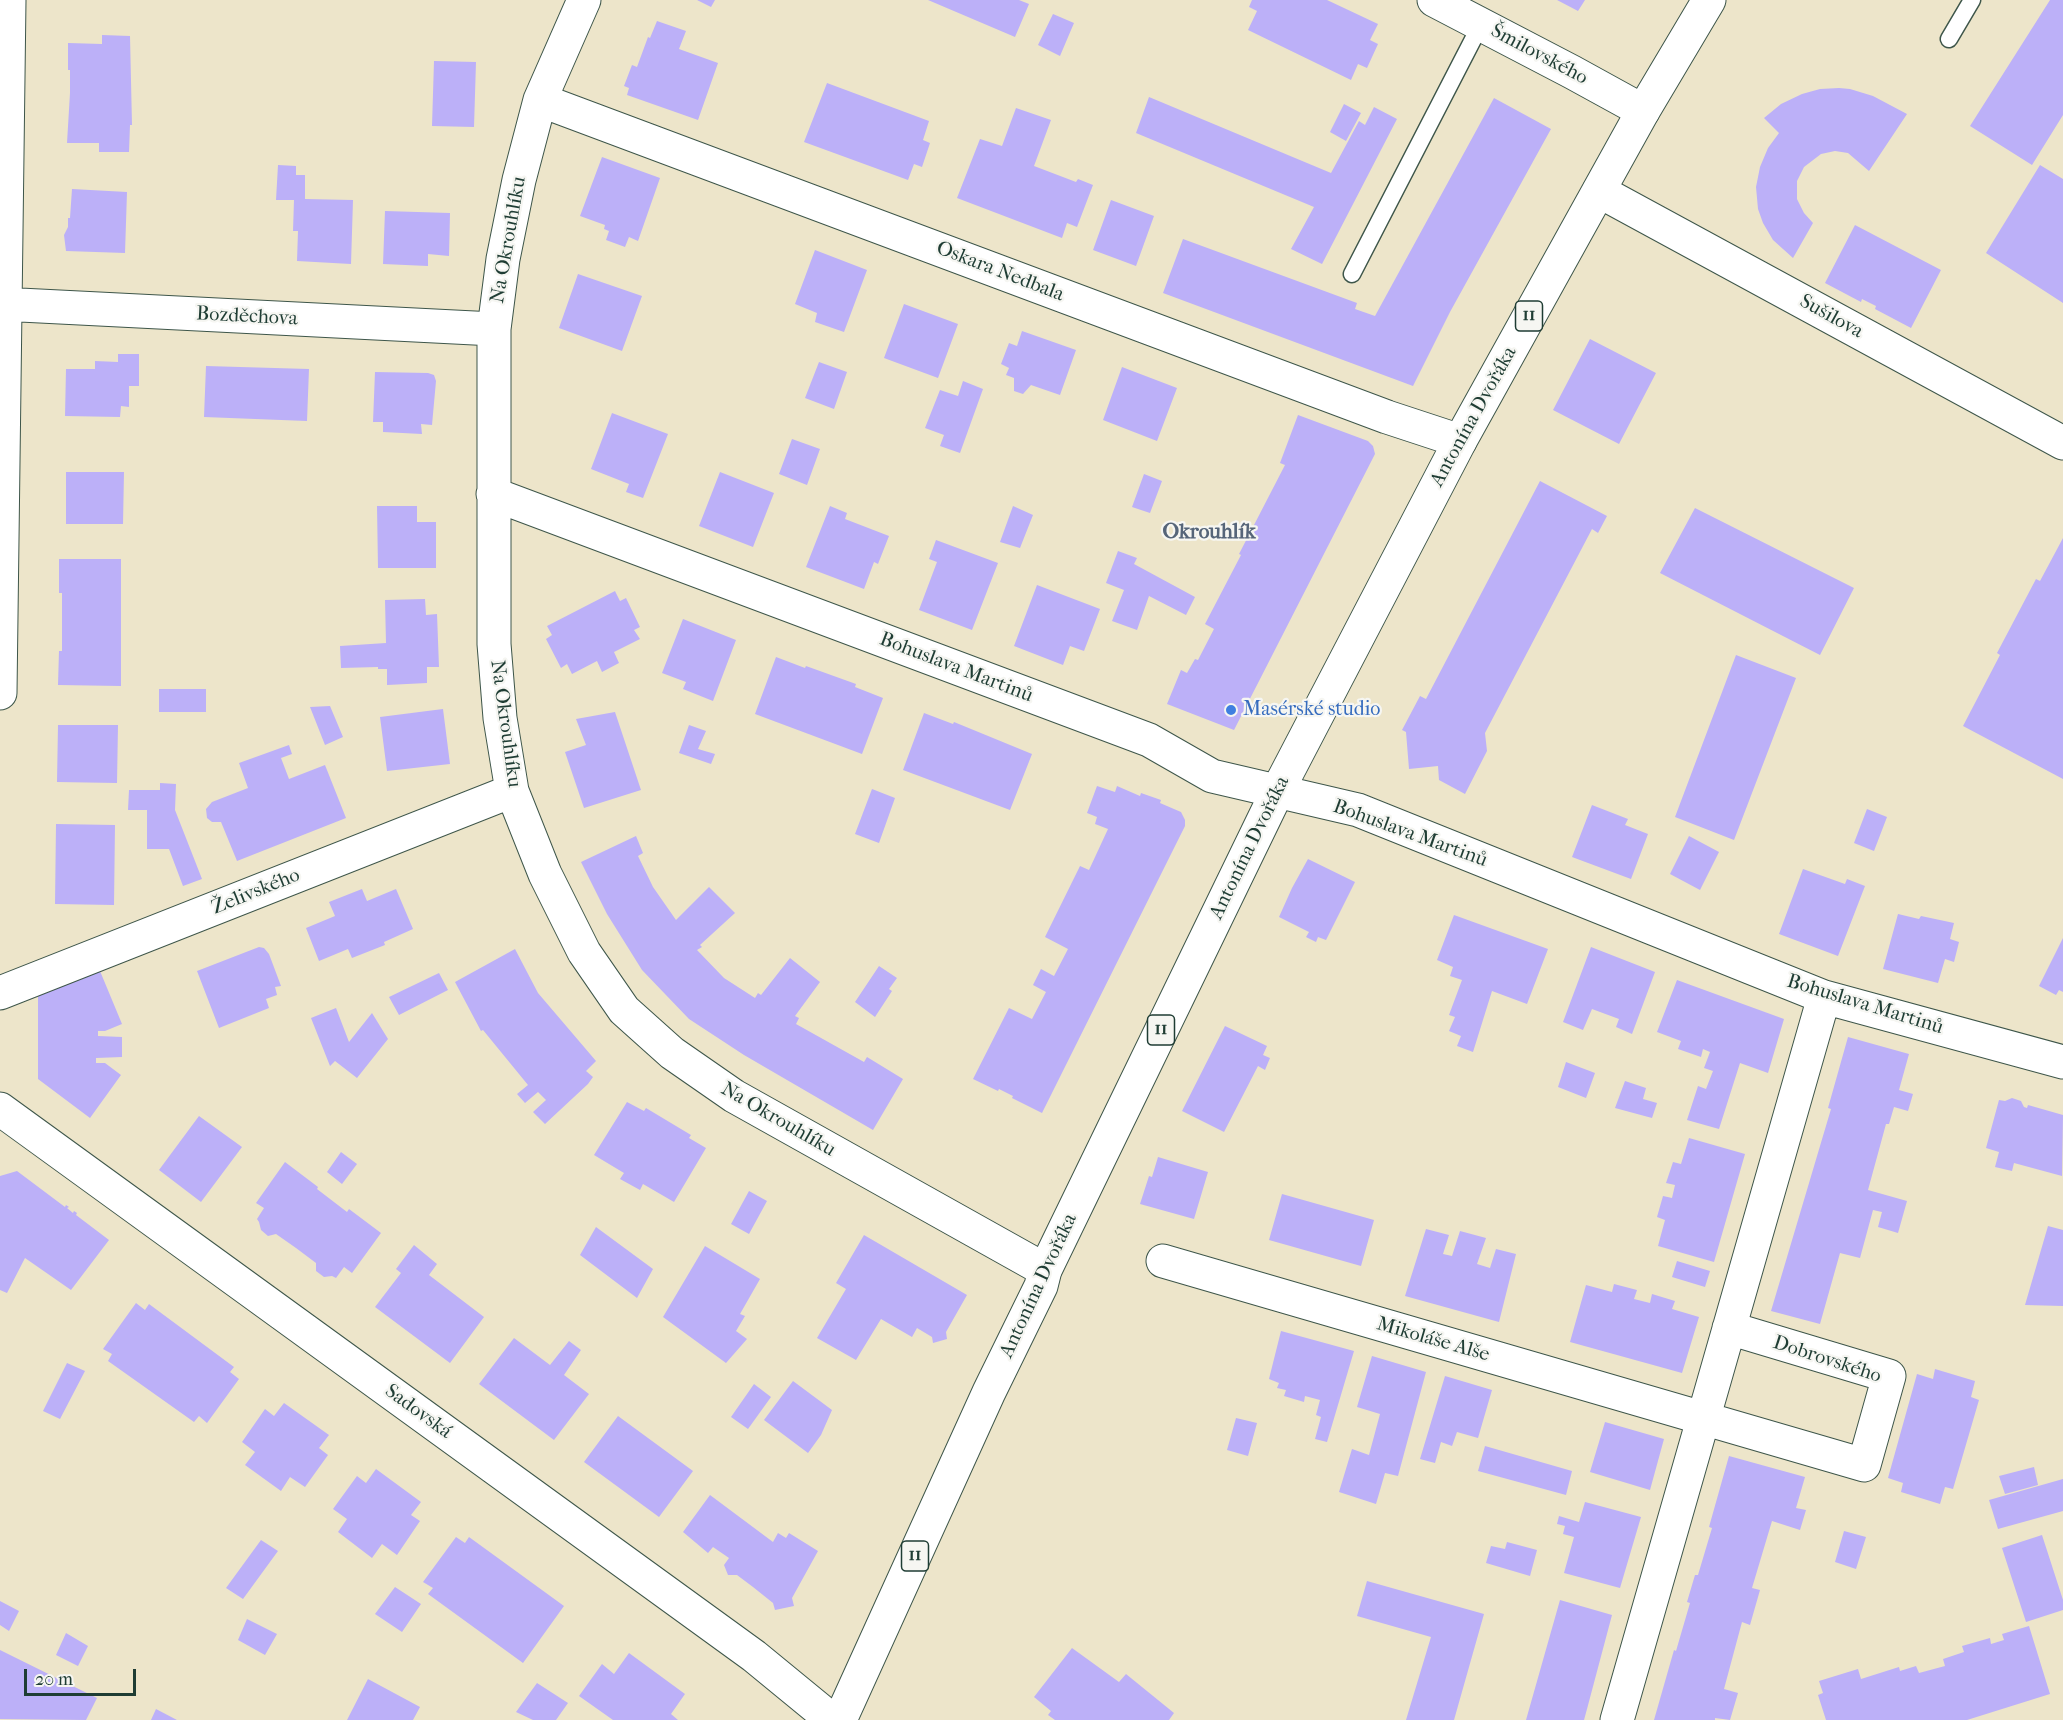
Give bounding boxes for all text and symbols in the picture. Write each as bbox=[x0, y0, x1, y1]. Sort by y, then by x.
street label: Šmilovského bbox=[1486, 19, 1592, 91]
street label: Na Okrouhlíku bbox=[486, 175, 532, 305]
street label: Oskara Nedbala bbox=[933, 237, 1067, 307]
street label: Sušilova bbox=[1795, 290, 1867, 344]
road number: 11 bbox=[1516, 301, 1543, 331]
street label: Bozděchova bbox=[196, 302, 298, 332]
street label: Antonína Dvořáka bbox=[1426, 343, 1522, 491]
district label: Okrouhlík bbox=[1162, 520, 1256, 546]
street label: Bohuslava Martinů bbox=[876, 628, 1036, 708]
street label: Na Okrouhlíku bbox=[484, 659, 526, 789]
place label: Masérské studio bbox=[1243, 698, 1380, 722]
marker: Masérské studio bbox=[1224, 703, 1238, 717]
street label: Antonína Dvořáka bbox=[1205, 772, 1295, 924]
street label: Bohuslava Martinů bbox=[1330, 795, 1490, 873]
street label: Želivského bbox=[208, 863, 304, 921]
street label: Bohuslava Martinů bbox=[1784, 970, 1946, 1040]
road number: 11 bbox=[1148, 1015, 1174, 1045]
street label: Na Okrouhlíku bbox=[716, 1078, 840, 1162]
street label: Antonína Dvořáka bbox=[995, 1210, 1083, 1362]
street label: Mikoláše Alše bbox=[1374, 1312, 1492, 1368]
street label: Dobrovského bbox=[1770, 1331, 1884, 1389]
street label: Sadovská bbox=[380, 1380, 456, 1444]
road number: 11 bbox=[902, 1541, 928, 1571]
scale bar bbox=[27, 1657, 140, 1695]
text: 20 m bbox=[35, 1669, 73, 1690]

